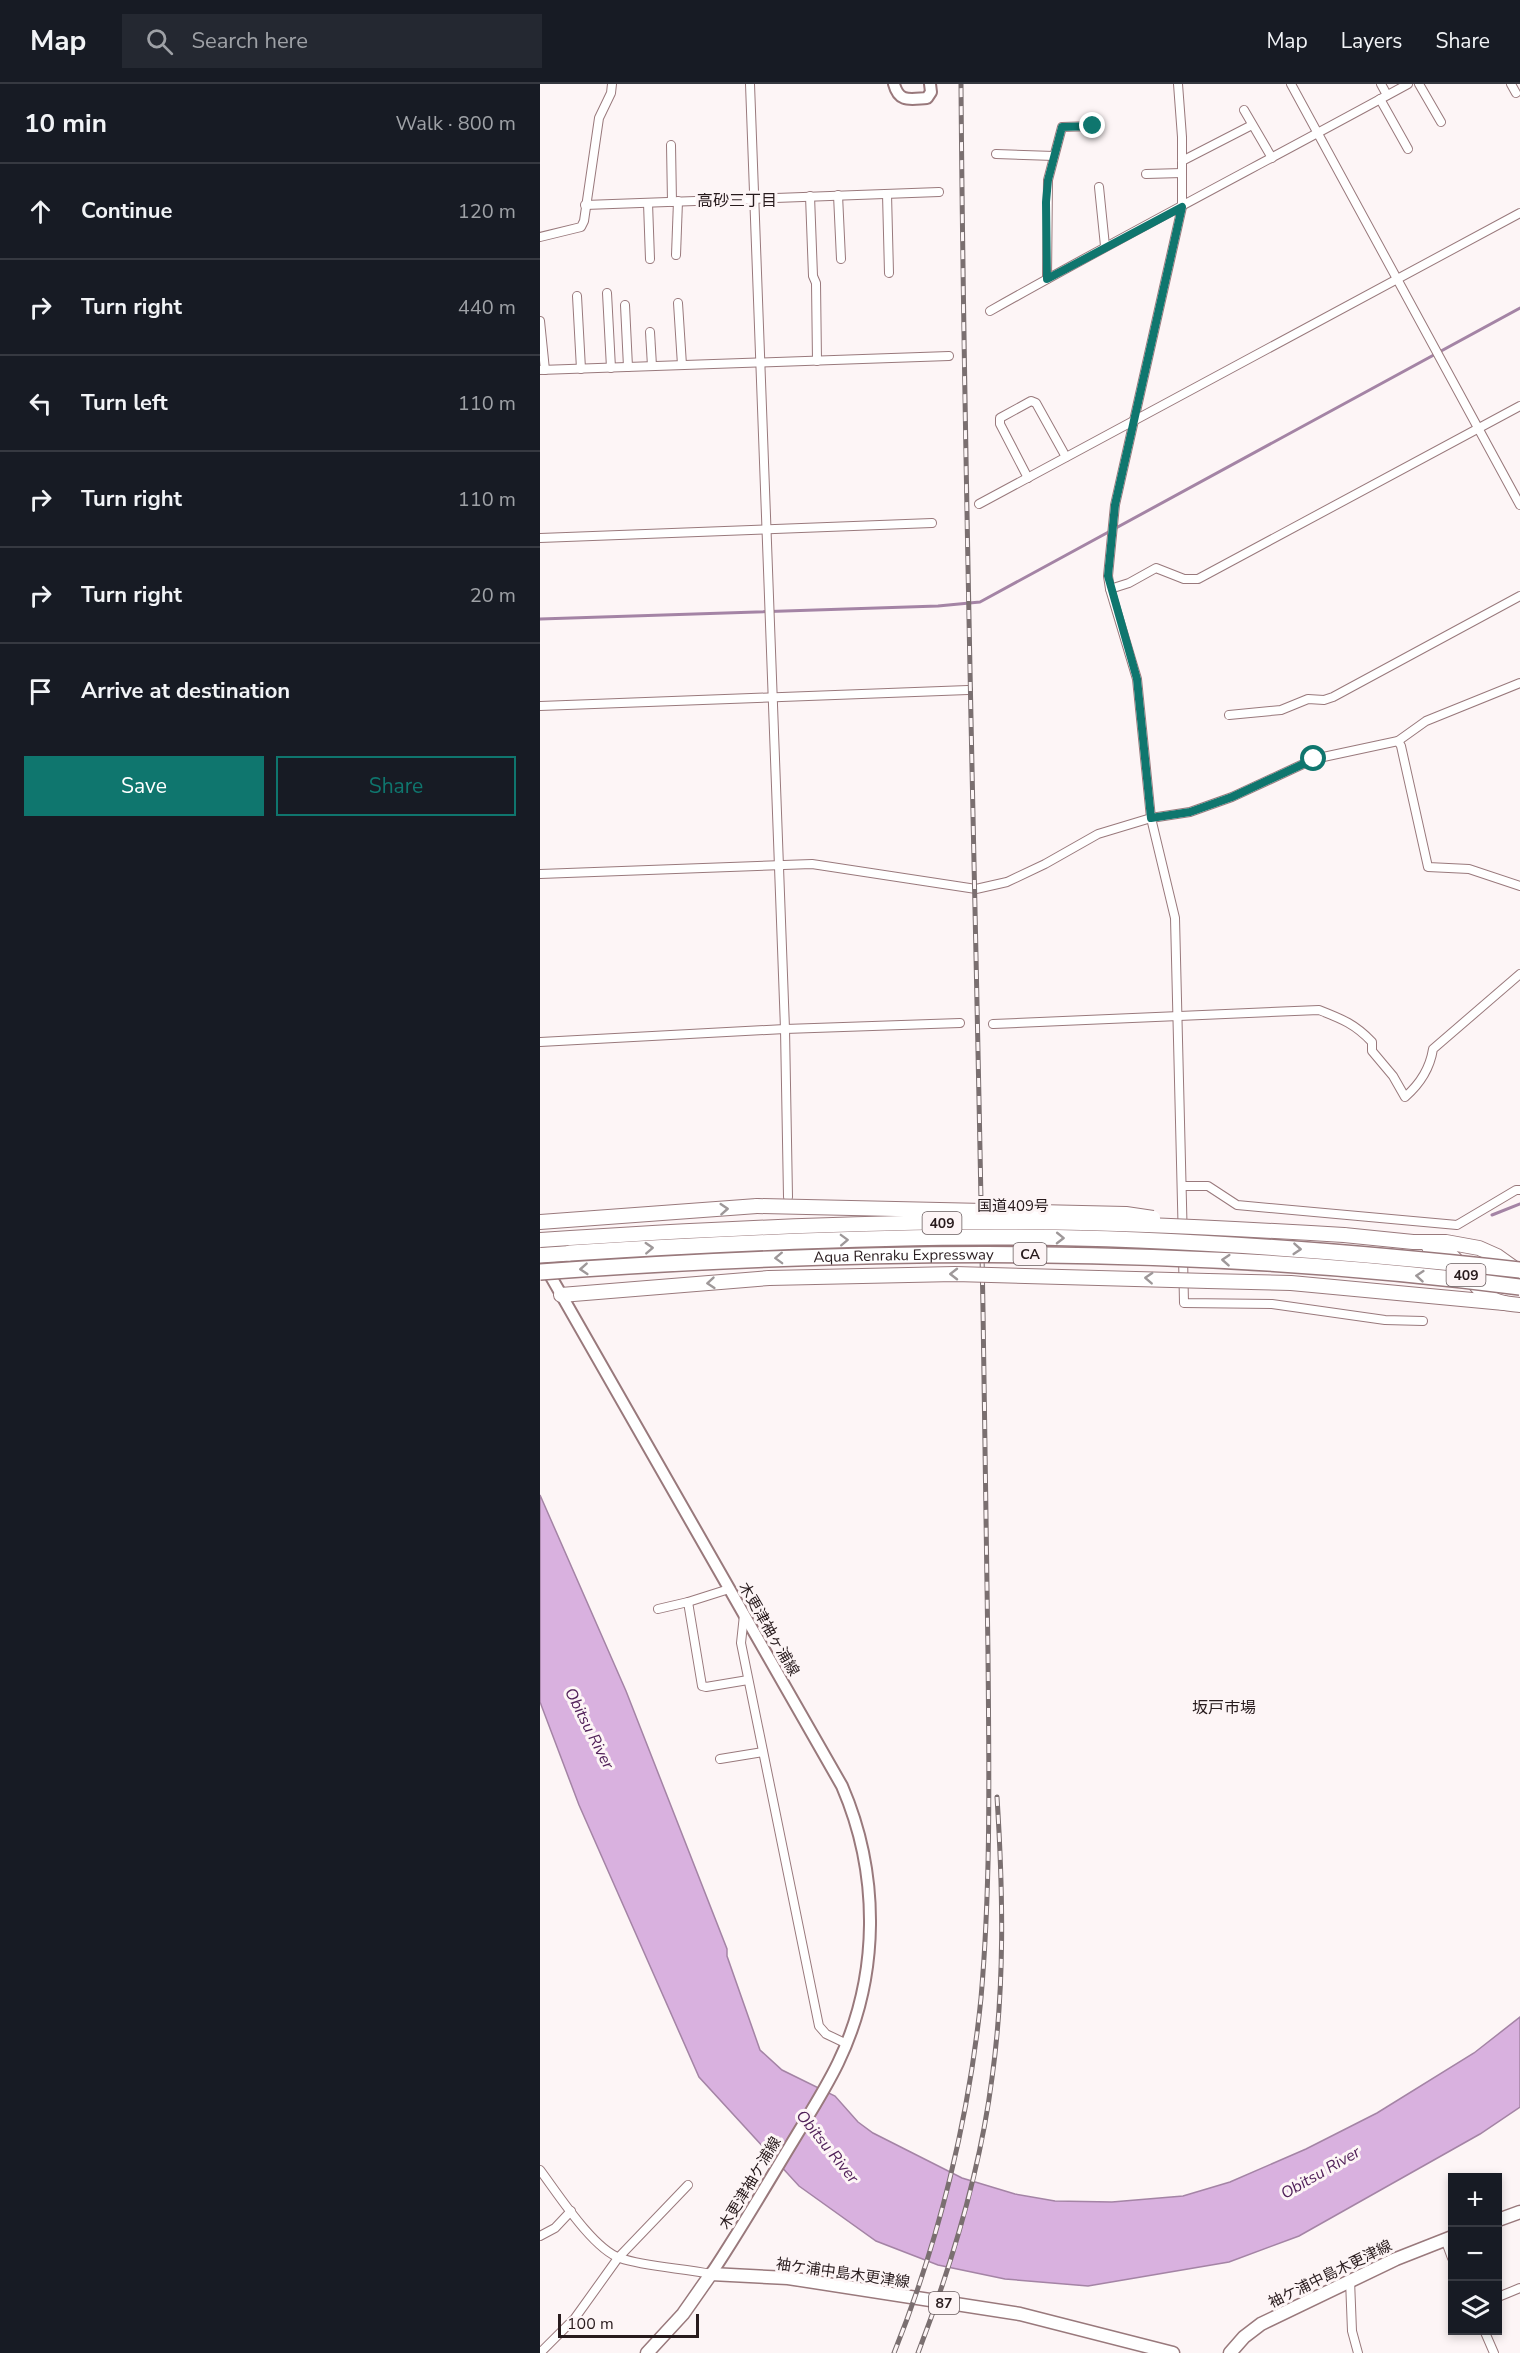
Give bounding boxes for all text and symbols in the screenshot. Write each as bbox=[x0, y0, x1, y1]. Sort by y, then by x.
search box bbox=[122, 14, 542, 68]
text: Map bbox=[30, 22, 86, 60]
icon: search bbox=[143, 25, 176, 58]
text: Search here bbox=[191, 26, 308, 56]
text: Map bbox=[1266, 27, 1308, 55]
text: Layers bbox=[1341, 27, 1402, 55]
text: Share bbox=[1435, 27, 1490, 55]
text: 10 min bbox=[24, 106, 107, 141]
text: Walk · 800 m bbox=[396, 110, 516, 137]
route end bbox=[1079, 112, 1105, 138]
district label: 高砂三丁目 bbox=[697, 190, 777, 212]
icon: ahead bbox=[24, 195, 57, 228]
text: Continue bbox=[81, 196, 172, 226]
text: 120 m bbox=[458, 198, 516, 225]
icon: right bbox=[24, 291, 57, 324]
text: Turn right bbox=[81, 292, 182, 322]
text: 440 m bbox=[458, 294, 516, 321]
icon: left bbox=[24, 387, 57, 420]
text: Turn left bbox=[81, 388, 168, 418]
text: 110 m bbox=[458, 390, 516, 417]
icon: right bbox=[24, 483, 57, 516]
text: Turn right bbox=[81, 484, 182, 514]
text: 110 m bbox=[458, 486, 516, 513]
icon: right bbox=[24, 579, 57, 612]
text: Turn right bbox=[81, 580, 182, 610]
text: 20 m bbox=[470, 582, 516, 609]
icon: arrive bbox=[24, 675, 57, 708]
text: Arrive at destination bbox=[81, 676, 290, 706]
route start bbox=[1300, 745, 1326, 771]
button: Save bbox=[24, 756, 264, 816]
button: Share bbox=[276, 756, 516, 816]
street label: 国道409号 bbox=[977, 1196, 1049, 1216]
one-way arrow bbox=[720, 1202, 729, 1215]
road number: 409 bbox=[922, 1212, 962, 1234]
one-way arrow bbox=[1056, 1232, 1065, 1244]
one-way arrow bbox=[840, 1234, 849, 1247]
one-way arrow bbox=[645, 1242, 654, 1255]
one-way arrow bbox=[1292, 1242, 1301, 1255]
road number: CA bbox=[1014, 1243, 1046, 1265]
street label: Aqua Renraku Expressway bbox=[813, 1245, 994, 1267]
one-way arrow bbox=[774, 1252, 783, 1265]
one-way arrow bbox=[1221, 1254, 1230, 1267]
one-way arrow bbox=[580, 1262, 589, 1275]
road number: 409 bbox=[1446, 1264, 1486, 1286]
one-way arrow bbox=[950, 1268, 959, 1280]
one-way arrow bbox=[1416, 1270, 1425, 1283]
one-way arrow bbox=[1145, 1272, 1154, 1285]
one-way arrow bbox=[706, 1276, 715, 1289]
street label: 木更津袖ヶ浦線 bbox=[734, 1579, 804, 1679]
water label: Obitsu River bbox=[559, 1684, 620, 1774]
district label: 坂戸市場 bbox=[1192, 1697, 1256, 1719]
water label: Obitsu River bbox=[791, 2105, 864, 2189]
street label: 木更津袖ケ浦線 bbox=[714, 2133, 786, 2233]
water label: Obitsu River bbox=[1277, 2141, 1365, 2205]
map controls bbox=[1448, 2173, 1502, 2335]
button: + bbox=[1448, 2173, 1502, 2227]
button: − bbox=[1448, 2227, 1502, 2281]
street label: 袖ケ浦中島木更津線 bbox=[1265, 2235, 1395, 2313]
street label: 袖ケ浦中島木更津線 bbox=[775, 2254, 911, 2292]
button: layers bbox=[1448, 2281, 1502, 2335]
road number: 87 bbox=[929, 2292, 959, 2314]
scale bar bbox=[558, 2311, 699, 2338]
text: 100 m bbox=[567, 2313, 614, 2335]

